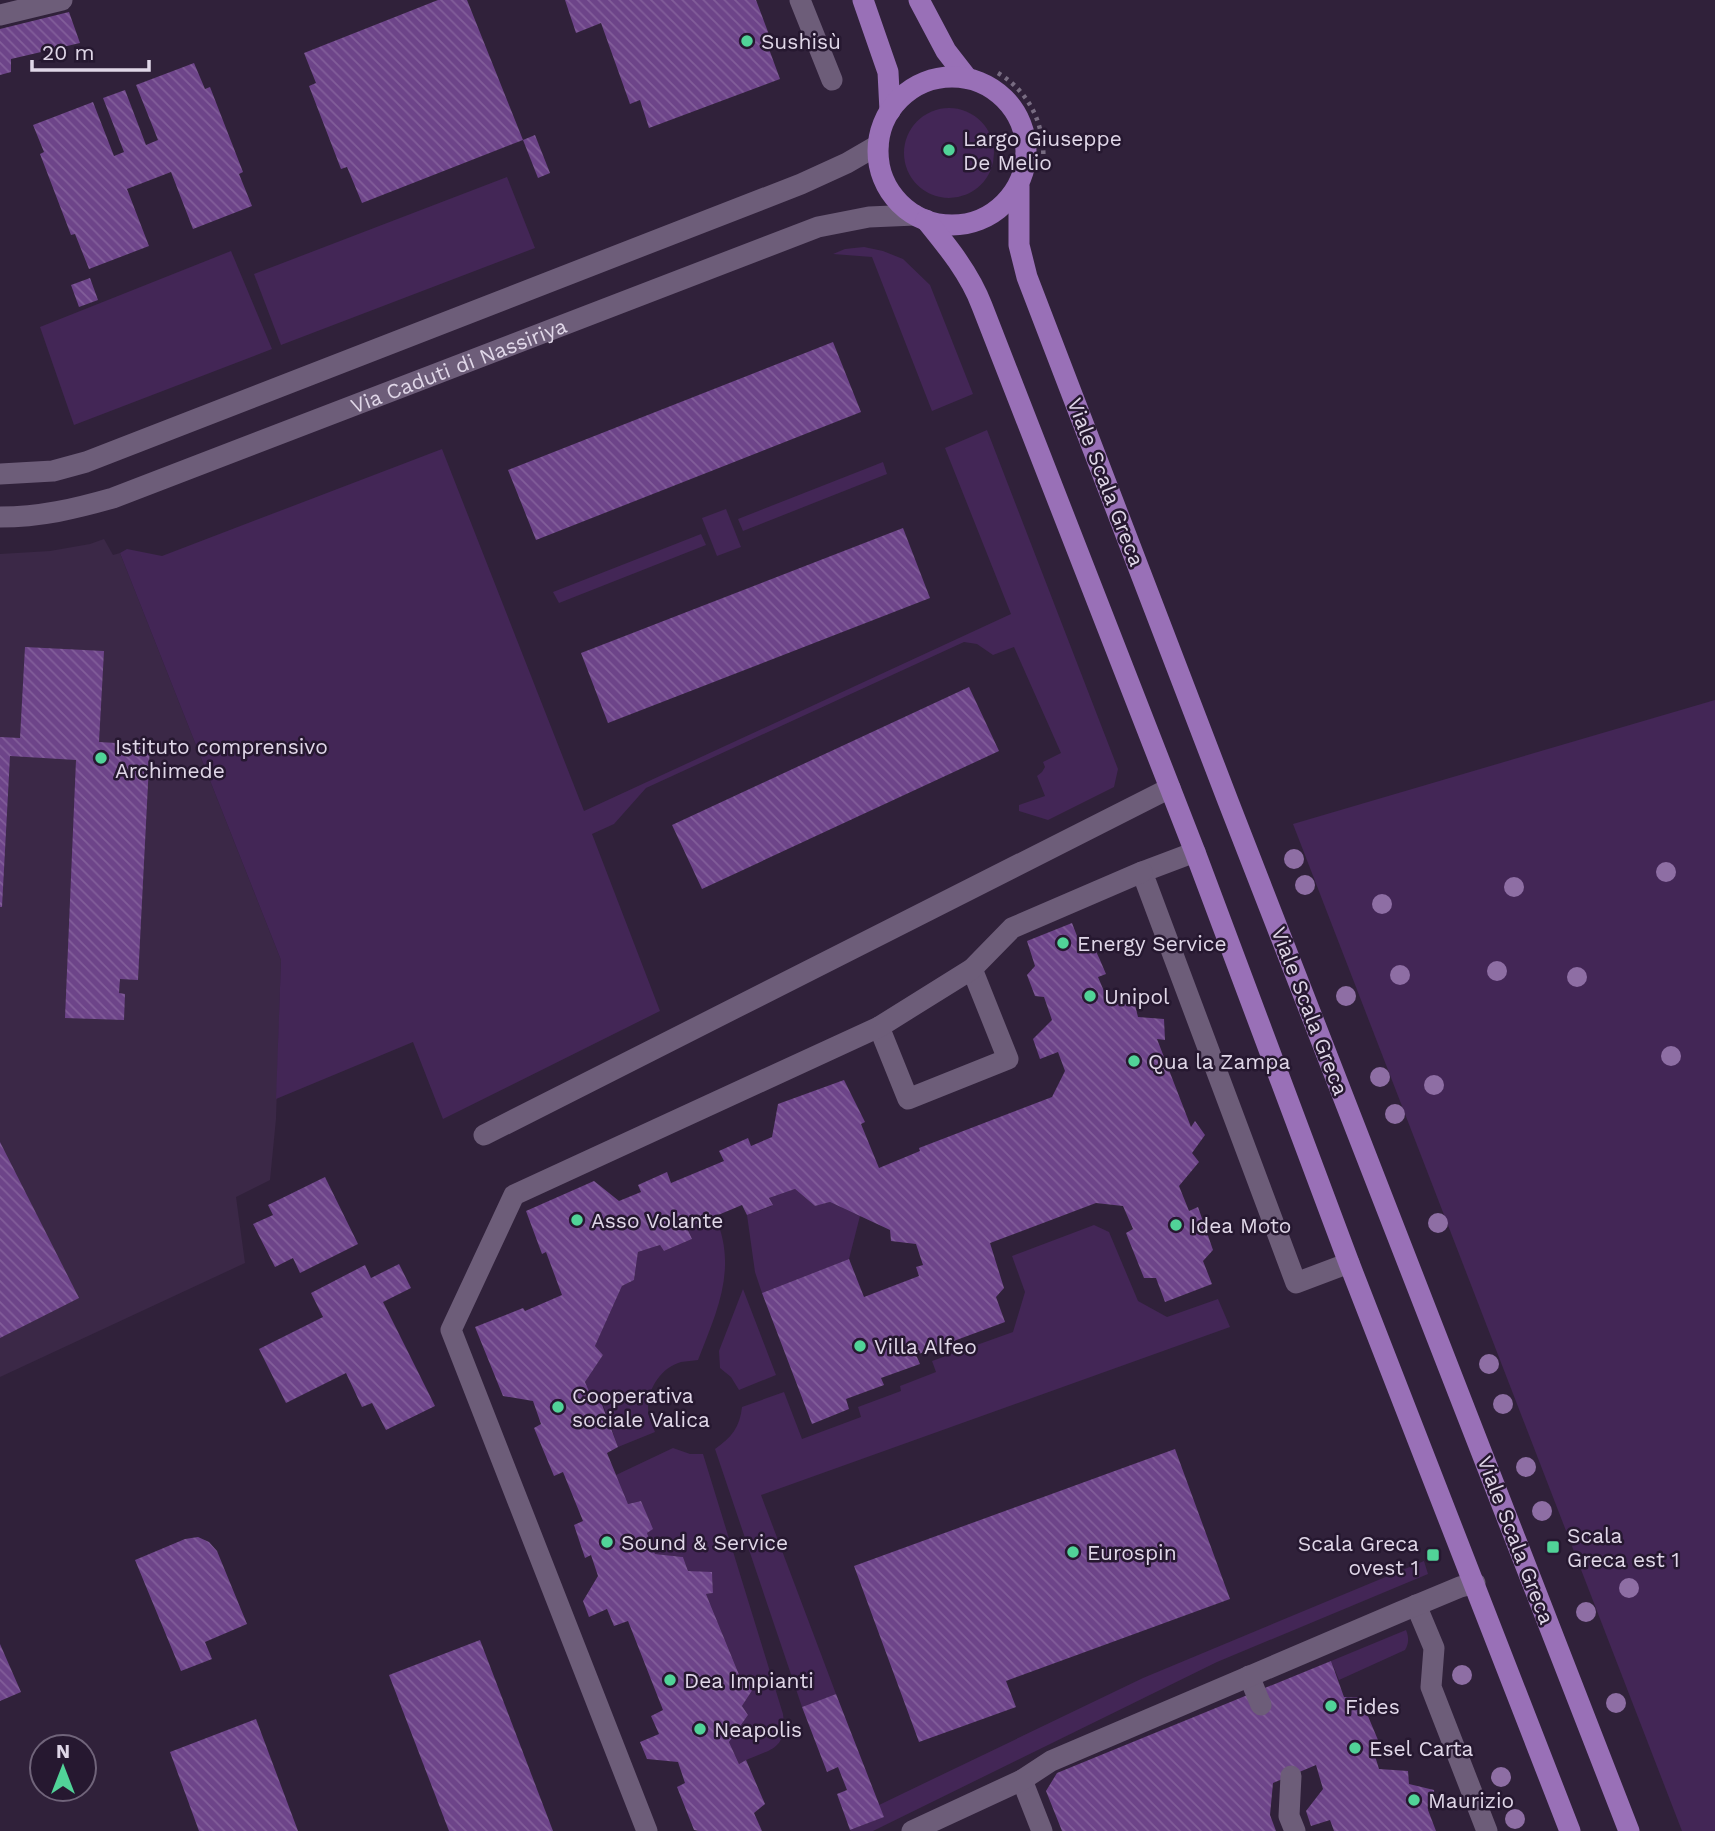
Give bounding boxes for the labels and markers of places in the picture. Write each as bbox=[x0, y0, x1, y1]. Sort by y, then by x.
place label: Sushisù bbox=[761, 29, 841, 54]
marker: Sushisù bbox=[739, 33, 755, 49]
place label: Largo Giuseppe De Melio bbox=[963, 126, 1122, 175]
marker: Largo Giuseppe De Melio bbox=[941, 142, 957, 158]
place label: Istituto comprensivo Archimede bbox=[115, 734, 328, 783]
marker: Istituto comprensivo Archimede bbox=[93, 750, 109, 766]
place label: Energy Service bbox=[1077, 931, 1227, 956]
marker: Energy Service bbox=[1055, 935, 1071, 951]
place label: Unipol bbox=[1104, 984, 1170, 1009]
marker: Unipol bbox=[1082, 988, 1098, 1004]
place label: Qua la Zampa bbox=[1148, 1049, 1291, 1074]
marker: Qua la Zampa bbox=[1126, 1053, 1142, 1069]
place label: Asso Volante bbox=[591, 1208, 723, 1233]
marker: Asso Volante bbox=[569, 1212, 585, 1228]
place label: Idea Moto bbox=[1190, 1213, 1291, 1238]
marker: Idea Moto bbox=[1168, 1217, 1184, 1233]
place label: Villa Alfeo bbox=[874, 1334, 977, 1359]
marker: Villa Alfeo bbox=[852, 1338, 868, 1354]
place label: Cooperativa sociale Valica bbox=[572, 1383, 710, 1432]
marker: Cooperativa sociale Valica bbox=[550, 1399, 566, 1415]
place label: Scala Greca est 1 bbox=[1567, 1523, 1680, 1572]
place label: Sound & Service bbox=[621, 1530, 788, 1555]
place label: Scala Greca ovest 1 bbox=[1298, 1531, 1419, 1580]
marker: Sound & Service bbox=[599, 1534, 615, 1550]
marker: Scala Greca est 1 bbox=[1545, 1539, 1561, 1555]
place label: Eurospin bbox=[1087, 1540, 1177, 1565]
marker: Eurospin bbox=[1065, 1544, 1081, 1560]
marker: Scala Greca ovest 1 bbox=[1425, 1547, 1441, 1563]
place label: Dea Impianti bbox=[684, 1668, 814, 1693]
marker: Dea Impianti bbox=[662, 1672, 678, 1688]
place label: Fides bbox=[1345, 1694, 1400, 1719]
marker: Fides bbox=[1323, 1698, 1339, 1714]
place label: Neapolis bbox=[714, 1717, 802, 1742]
marker: Neapolis bbox=[692, 1721, 708, 1737]
place label: Esel Carta bbox=[1369, 1736, 1473, 1761]
marker: Esel Carta bbox=[1347, 1740, 1363, 1756]
place label: Maurizio bbox=[1428, 1788, 1514, 1813]
marker: Maurizio bbox=[1406, 1792, 1422, 1808]

